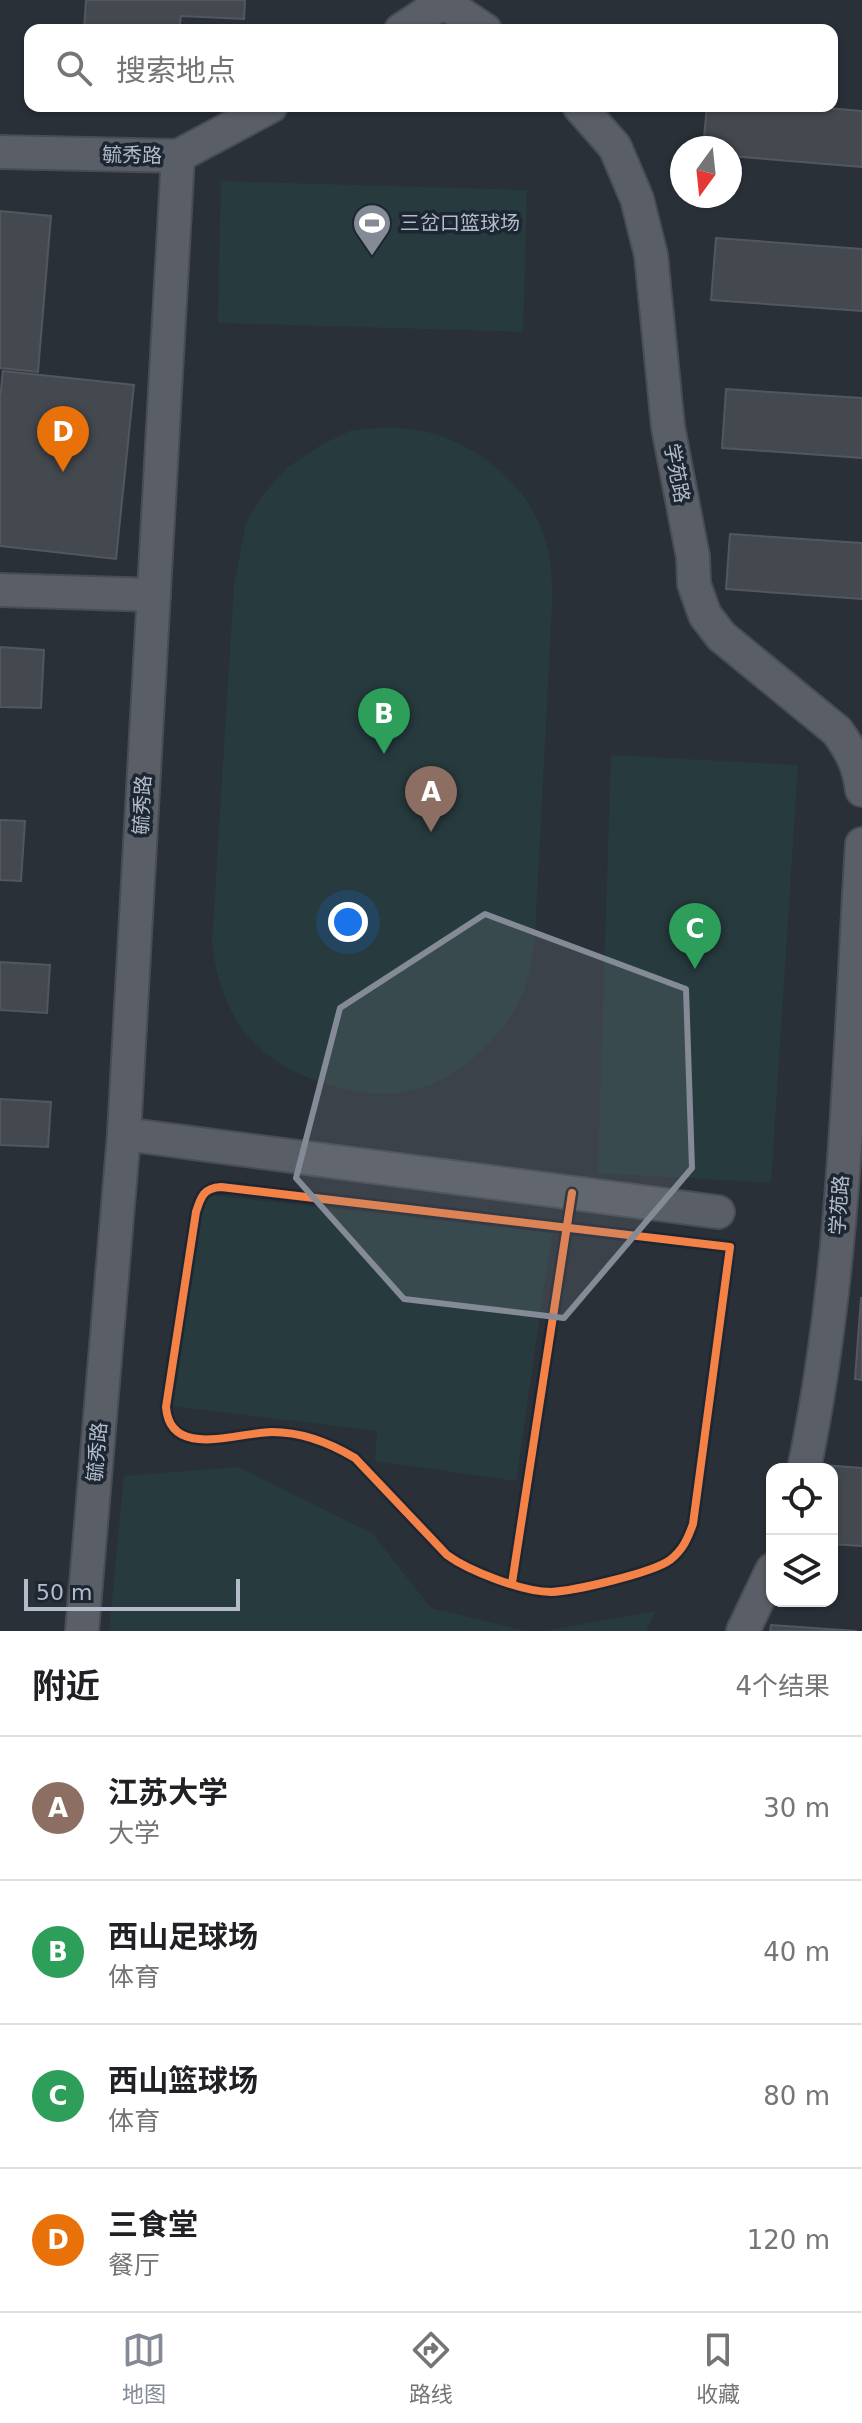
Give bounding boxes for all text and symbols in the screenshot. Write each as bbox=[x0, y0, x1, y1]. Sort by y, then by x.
search box bbox=[24, 24, 838, 112]
icon: search bbox=[52, 46, 96, 90]
text: 搜索地点 bbox=[116, 53, 236, 88]
north arrow bbox=[670, 136, 742, 208]
street label: 毓秀路 bbox=[102, 142, 162, 168]
sports icon: 三岔口篮球场 bbox=[351, 202, 393, 257]
place label: 三岔口篮球场 bbox=[400, 211, 520, 235]
pin: D bbox=[37, 406, 89, 472]
street label: 学苑路 bbox=[659, 441, 695, 505]
pin: B bbox=[358, 688, 410, 754]
pin: A bbox=[405, 766, 457, 832]
street label: 毓秀路 bbox=[128, 774, 156, 836]
your location bbox=[328, 902, 368, 942]
pin: C bbox=[669, 903, 721, 969]
street label: 学苑路 bbox=[825, 1174, 853, 1236]
street label: 毓秀路 bbox=[82, 1421, 112, 1483]
map controls bbox=[766, 1463, 838, 1607]
button: locate bbox=[766, 1463, 838, 1535]
button: layers bbox=[766, 1535, 838, 1607]
scale bar bbox=[24, 1575, 240, 1611]
text: 50 m bbox=[36, 1580, 92, 1605]
text: 附近 bbox=[32, 1666, 100, 1706]
text: 4个结果 bbox=[735, 1671, 830, 1701]
text: 江苏大学 bbox=[108, 1775, 228, 1810]
text: A bbox=[48, 1793, 68, 1823]
text: 30 m bbox=[763, 1793, 830, 1823]
text: 大学 bbox=[108, 1818, 160, 1848]
text: 西山足球场 bbox=[108, 1919, 258, 1954]
text: B bbox=[48, 1937, 68, 1967]
text: 40 m bbox=[763, 1937, 830, 1967]
text: 体育 bbox=[108, 1962, 160, 1992]
text: 西山篮球场 bbox=[108, 2063, 258, 2098]
text: C bbox=[48, 2081, 68, 2111]
text: 80 m bbox=[763, 2081, 830, 2111]
text: 体育 bbox=[108, 2106, 160, 2136]
text: 三食堂 bbox=[108, 2207, 198, 2242]
text: D bbox=[47, 2225, 69, 2255]
text: 120 m bbox=[747, 2225, 830, 2255]
text: 餐厅 bbox=[108, 2250, 160, 2280]
tab: 地图 bbox=[122, 2328, 166, 2408]
tab: 路线 bbox=[409, 2328, 453, 2408]
tab: 收藏 bbox=[696, 2328, 740, 2408]

